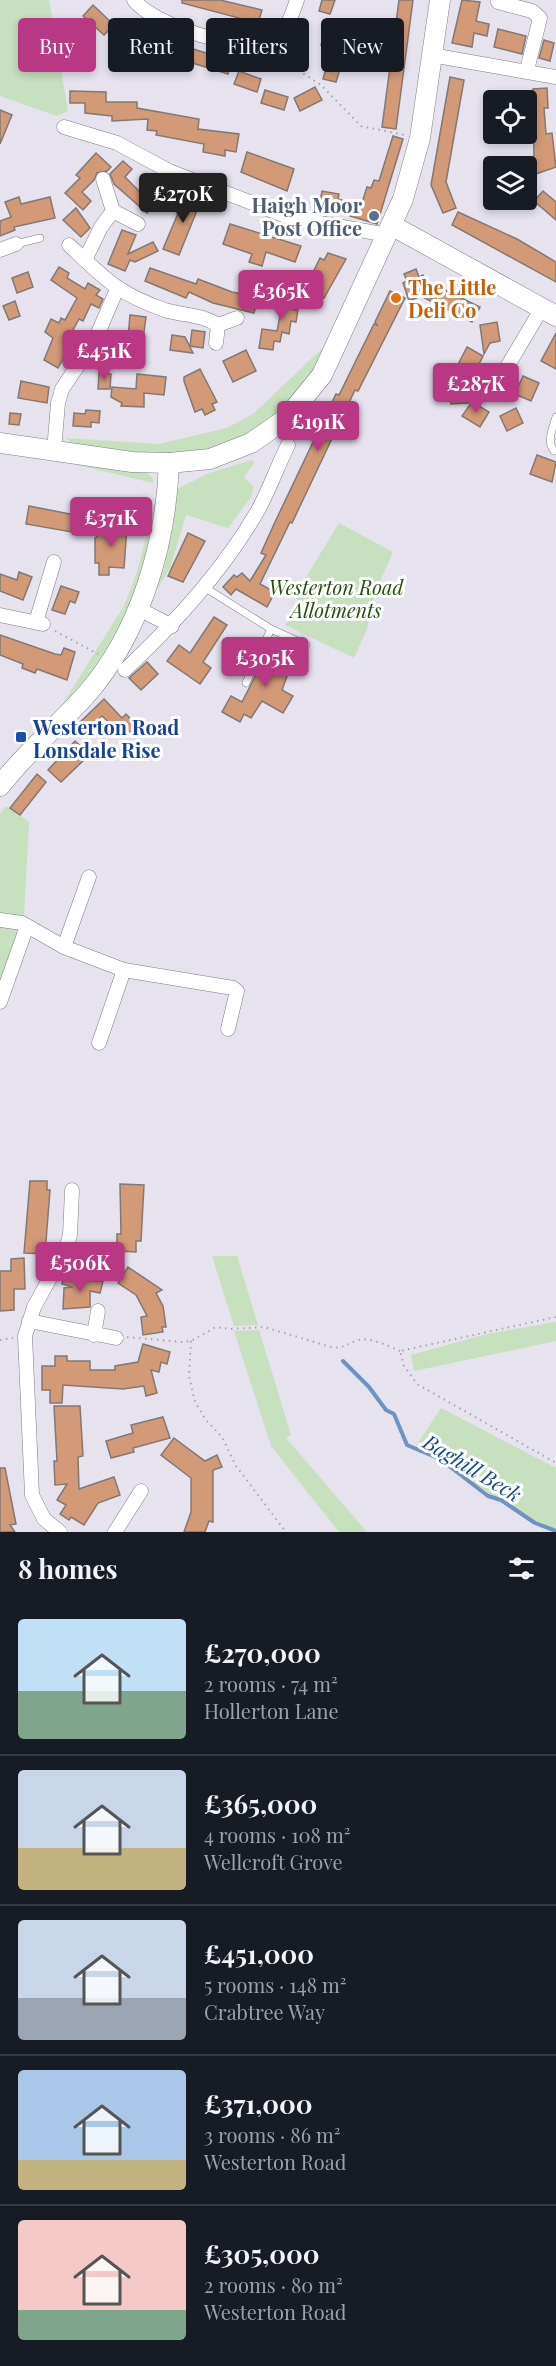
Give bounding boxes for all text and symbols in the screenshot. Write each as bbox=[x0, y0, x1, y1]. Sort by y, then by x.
chip: Buy bbox=[18, 18, 96, 72]
chip: Rent bbox=[108, 18, 194, 72]
chip: Filters bbox=[206, 18, 309, 72]
chip: New bbox=[321, 18, 404, 72]
map controls bbox=[483, 90, 537, 210]
button: locate bbox=[483, 90, 537, 144]
button: layers bbox=[483, 156, 537, 210]
pin: £270K bbox=[141, 173, 225, 224]
text: £270K bbox=[153, 179, 213, 206]
place label: Haigh Moor Post Office bbox=[251, 191, 363, 241]
marker: Haigh Moor Post Office bbox=[367, 209, 381, 223]
pin: £365K bbox=[239, 270, 323, 321]
place label: The Little Deli Co bbox=[408, 273, 496, 323]
text: £365K bbox=[252, 276, 310, 303]
marker: The Little Deli Co bbox=[389, 291, 403, 305]
pin: £451K bbox=[62, 330, 146, 381]
text: £451K bbox=[77, 336, 131, 363]
pin: £287K bbox=[434, 363, 518, 414]
text: £287K bbox=[447, 369, 505, 396]
pin: £191K bbox=[276, 401, 360, 452]
text: £191K bbox=[291, 407, 345, 434]
pin: £371K bbox=[69, 497, 153, 548]
text: £371K bbox=[84, 503, 138, 530]
park label: Westerton Road Allotments bbox=[269, 573, 404, 623]
pin: £305K bbox=[223, 637, 307, 688]
text: £305K bbox=[236, 643, 294, 670]
place label: Westerton Road Lonsdale Rise bbox=[32, 713, 179, 763]
marker: Westerton Road Lonsdale Rise bbox=[14, 730, 28, 744]
pin: £506K bbox=[38, 1242, 122, 1293]
text: £506K bbox=[50, 1248, 110, 1275]
water label: Baghill Beck bbox=[418, 1426, 527, 1507]
text: 8 homes bbox=[18, 1551, 117, 1586]
icon: filters bbox=[505, 1552, 538, 1585]
text: £270,000 bbox=[204, 1635, 321, 1670]
icon: home bbox=[66, 1643, 138, 1715]
text: 2 rooms · 74 m² bbox=[204, 1670, 338, 1697]
text: Hollerton Lane bbox=[204, 1697, 339, 1724]
text: £365,000 bbox=[204, 1786, 317, 1821]
icon: home bbox=[66, 1794, 138, 1866]
text: 4 rooms · 108 m² bbox=[204, 1821, 351, 1848]
text: Wellcroft Grove bbox=[204, 1848, 343, 1875]
text: £451,000 bbox=[204, 1936, 314, 1971]
icon: home bbox=[66, 1944, 138, 2016]
text: 5 rooms · 148 m² bbox=[204, 1971, 347, 1998]
text: Crabtree Way bbox=[204, 1998, 325, 2025]
text: £371,000 bbox=[204, 2086, 313, 2121]
icon: home bbox=[66, 2094, 138, 2166]
text: 3 rooms · 86 m² bbox=[204, 2121, 341, 2148]
text: Westerton Road bbox=[204, 2148, 346, 2175]
text: £305,000 bbox=[204, 2236, 319, 2271]
icon: home bbox=[66, 2244, 138, 2316]
text: 2 rooms · 80 m² bbox=[204, 2271, 343, 2298]
text: Westerton Road bbox=[204, 2298, 346, 2325]

